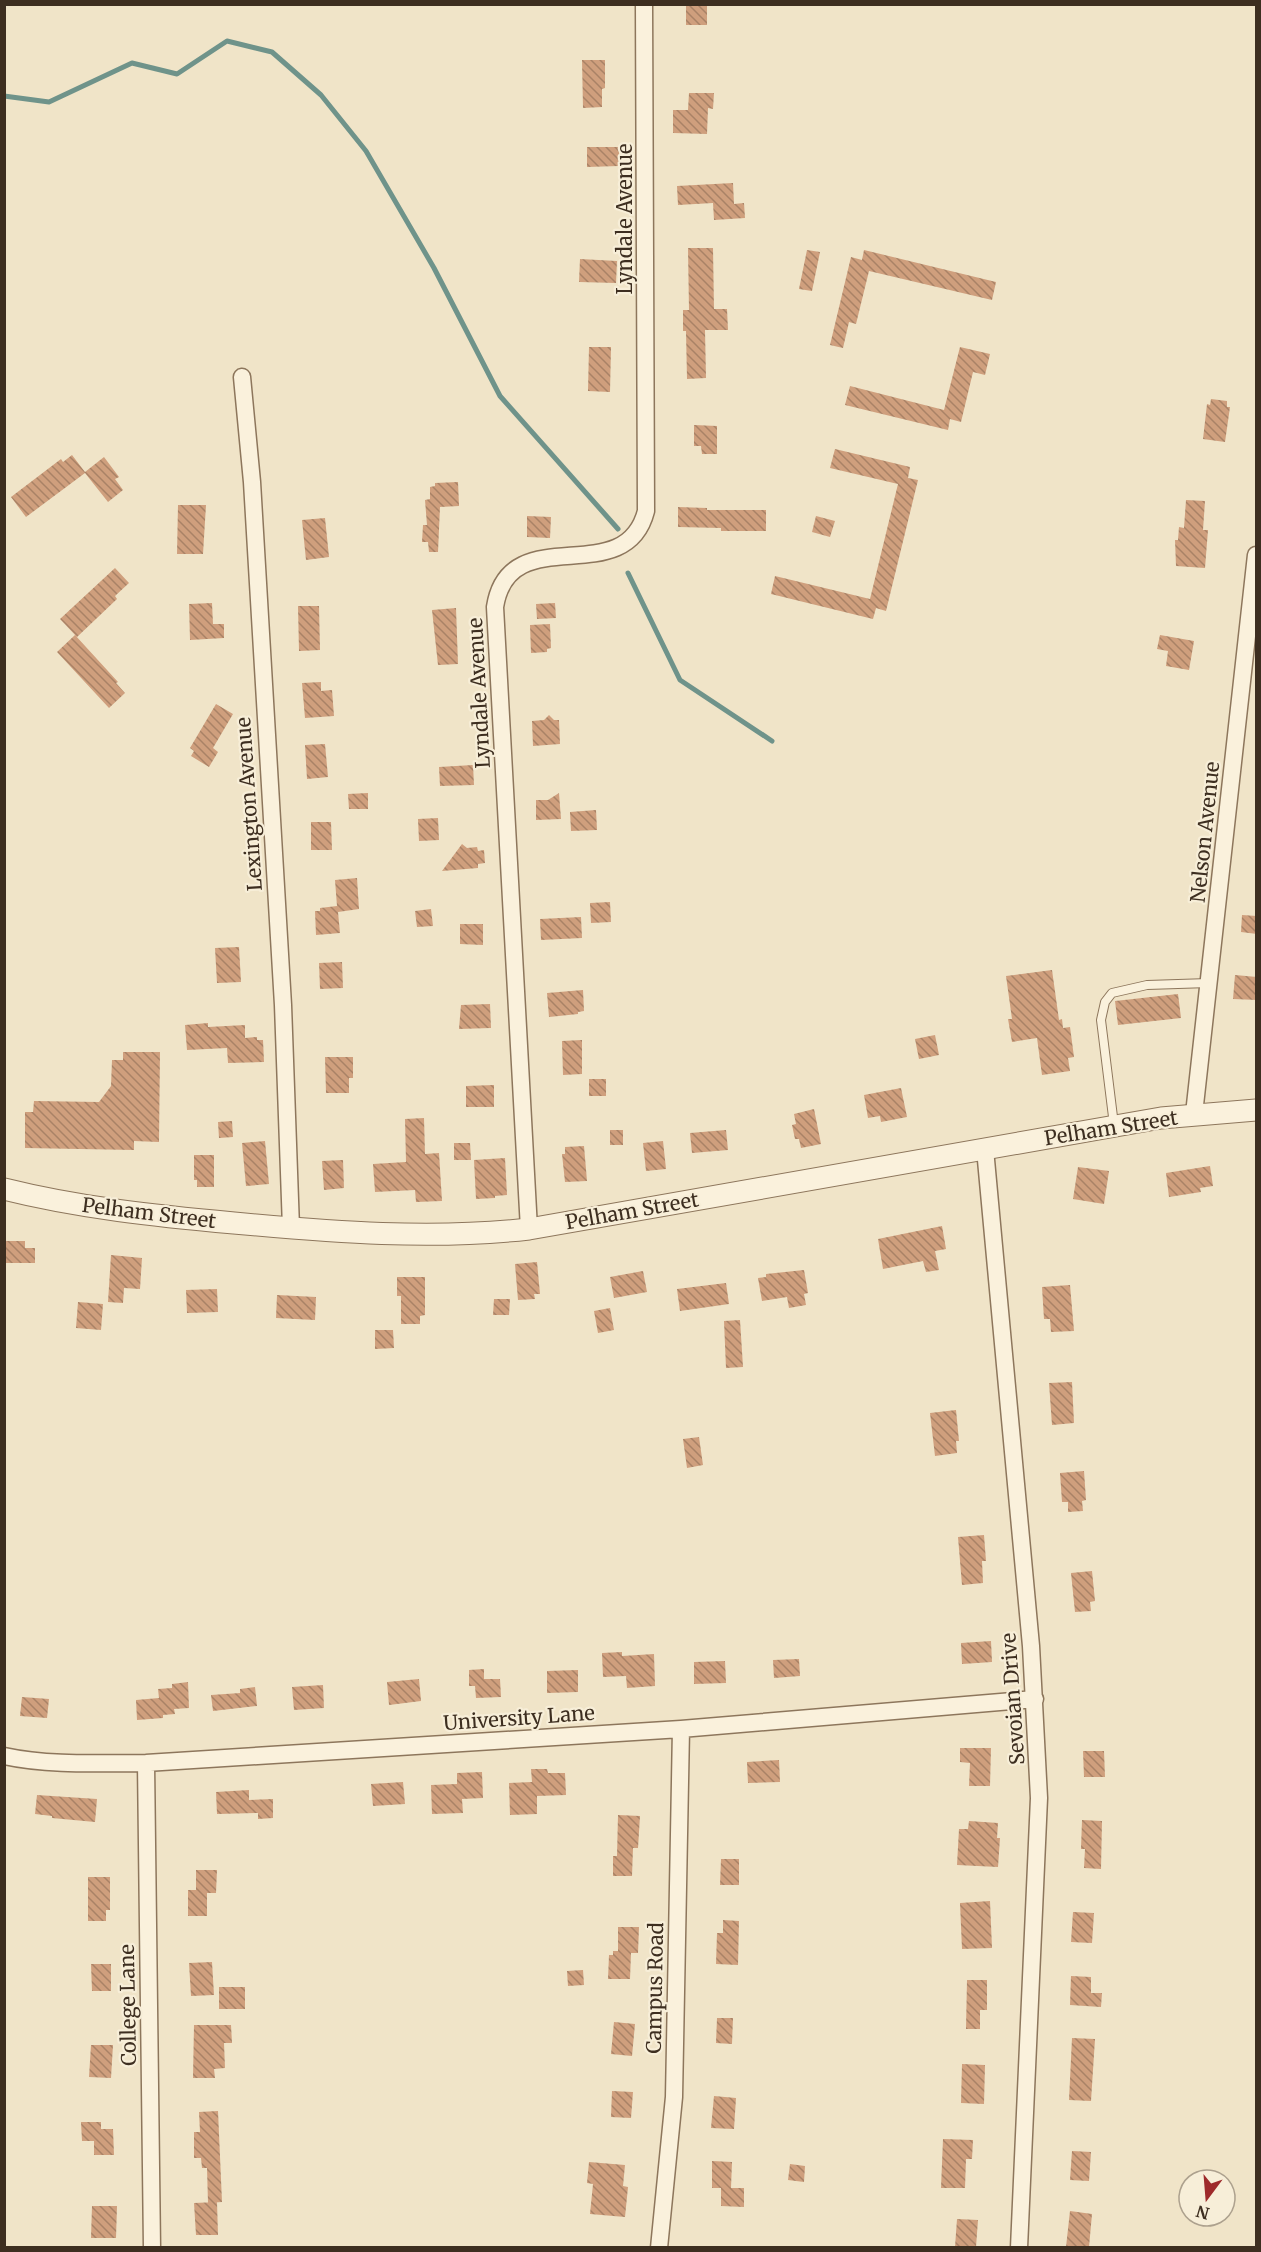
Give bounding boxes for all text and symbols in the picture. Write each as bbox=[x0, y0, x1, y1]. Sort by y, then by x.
street label: Lyndale Avenue bbox=[612, 144, 637, 294]
street label: Lyndale Avenue bbox=[462, 617, 495, 769]
street label: Lexington Avenue bbox=[230, 716, 267, 892]
street label: Nelson Avenue bbox=[1185, 760, 1224, 904]
street label: Pelham Street bbox=[1042, 1105, 1180, 1150]
street label: Pelham Street bbox=[563, 1186, 701, 1235]
street label: Pelham Street bbox=[81, 1192, 218, 1233]
street label: Sevoian Drive bbox=[995, 1632, 1030, 1766]
street label: University Lane bbox=[442, 1700, 596, 1735]
street label: Campus Road bbox=[641, 1922, 668, 2054]
street label: College Lane bbox=[114, 1944, 141, 2066]
north arrow bbox=[1177, 2168, 1237, 2228]
text: N bbox=[1194, 2201, 1212, 2224]

